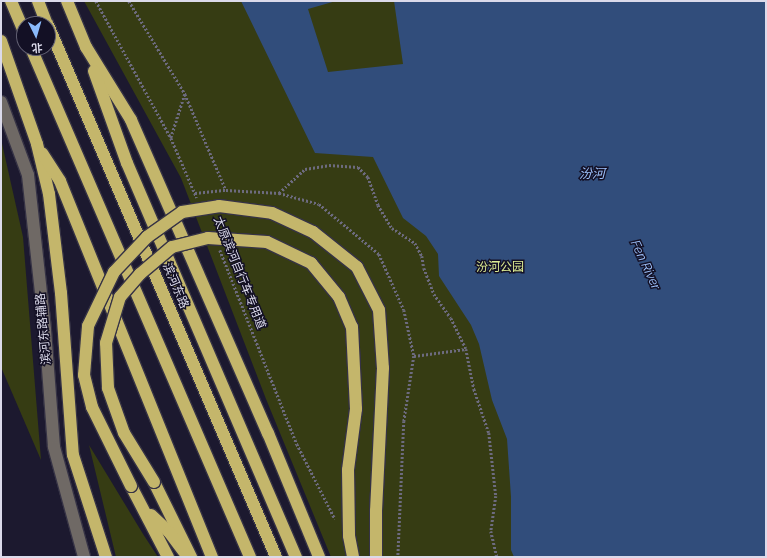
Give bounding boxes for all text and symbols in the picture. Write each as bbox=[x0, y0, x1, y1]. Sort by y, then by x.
north arrow bbox=[16, 16, 56, 56]
text: 北 bbox=[31, 41, 43, 54]
water label: 汾河 bbox=[579, 166, 605, 182]
street label: 太原滨河自行车专用道 bbox=[210, 215, 268, 331]
water label: Fen River bbox=[627, 238, 663, 292]
street label: 滨河东路 bbox=[159, 261, 191, 311]
park label: 汾河公园 bbox=[476, 261, 524, 275]
street label: 滨河东路辅路 bbox=[34, 293, 54, 365]

